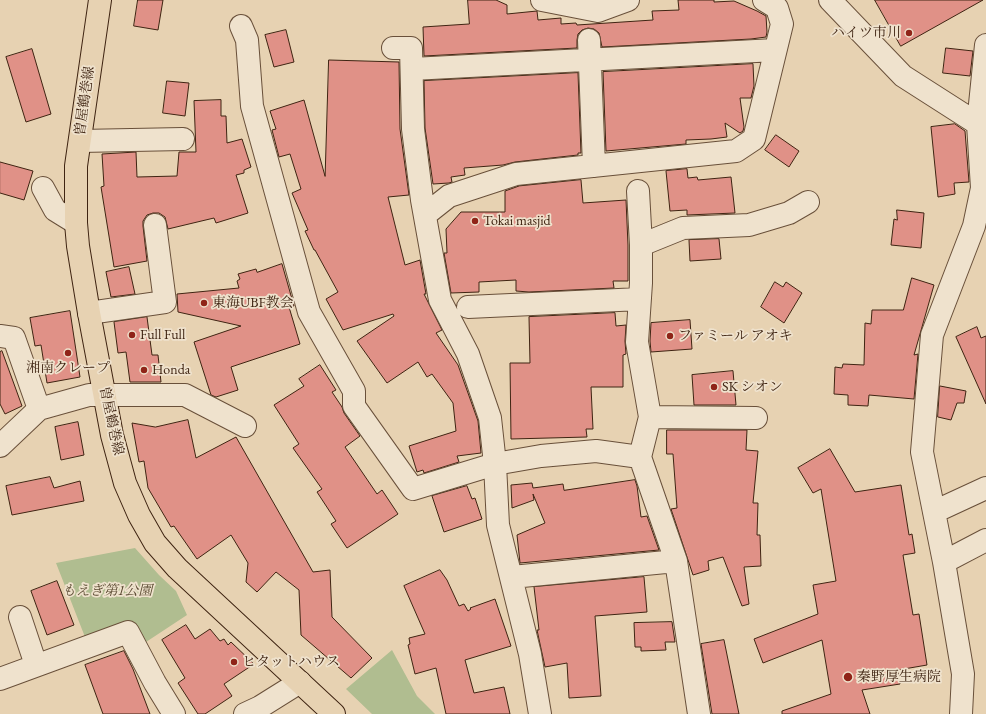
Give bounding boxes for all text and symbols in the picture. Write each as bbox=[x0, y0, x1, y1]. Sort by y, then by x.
place label: ハイツ市川 bbox=[831, 25, 901, 41]
marker: ハイツ市川 bbox=[904, 28, 914, 38]
street label: 曽屋鶴巻線 bbox=[72, 65, 98, 137]
place label: Tokai masjid bbox=[483, 213, 551, 229]
marker: Tokai masjid bbox=[470, 216, 480, 226]
place label: 東海UBF教会 bbox=[212, 295, 294, 311]
marker: 東海UBF教会 bbox=[199, 298, 209, 308]
place label: Full Full bbox=[140, 327, 185, 343]
place label: ファミール アオキ bbox=[678, 328, 793, 344]
marker: Full Full bbox=[127, 330, 137, 340]
marker: ファミール アオキ bbox=[665, 331, 675, 341]
marker: 湘南クレープ bbox=[63, 348, 73, 358]
place label: 湘南クレープ bbox=[26, 360, 110, 376]
place label: Honda bbox=[152, 362, 190, 378]
marker: Honda bbox=[139, 365, 149, 375]
place label: SK シオン bbox=[722, 379, 783, 395]
marker: SK シオン bbox=[709, 382, 719, 392]
street label: 曽屋鶴巻線 bbox=[96, 385, 126, 457]
park label: もえぎ第1公園 bbox=[62, 583, 152, 599]
place label: ヒタットハウス bbox=[242, 654, 340, 670]
marker: ヒタットハウス bbox=[229, 657, 239, 667]
place label: 秦野厚生病院 bbox=[857, 669, 941, 685]
marker: 秦野厚生病院 bbox=[842, 671, 854, 683]

